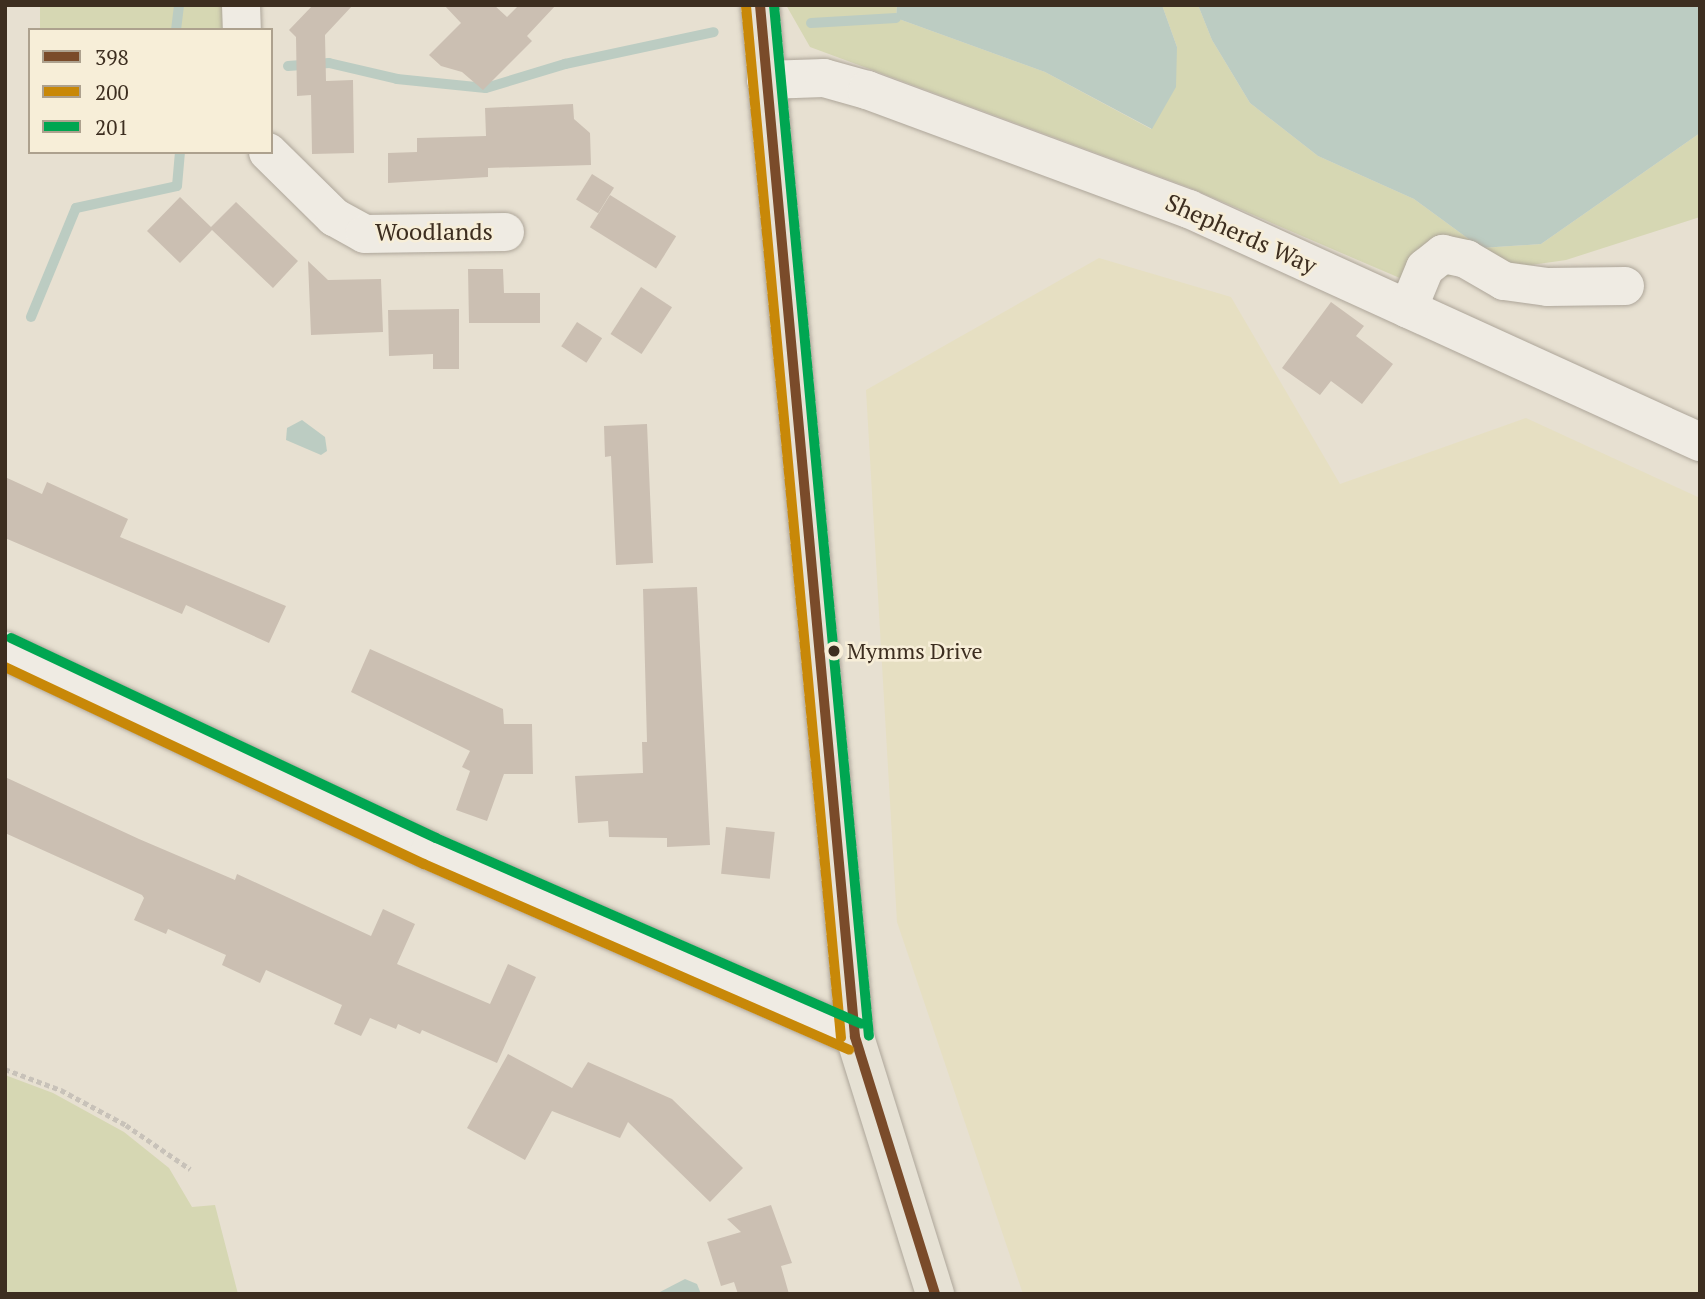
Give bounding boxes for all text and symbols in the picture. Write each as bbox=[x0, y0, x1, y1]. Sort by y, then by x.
legend bbox=[28, 28, 273, 154]
text: 398 bbox=[95, 43, 129, 71]
text: 200 bbox=[95, 78, 129, 106]
text: 201 bbox=[95, 113, 129, 141]
street label: Shepherds Way bbox=[1161, 188, 1321, 280]
street label: Woodlands bbox=[375, 218, 493, 246]
place label: Mymms Drive bbox=[847, 638, 982, 664]
marker: Mymms Drive bbox=[827, 644, 841, 658]

